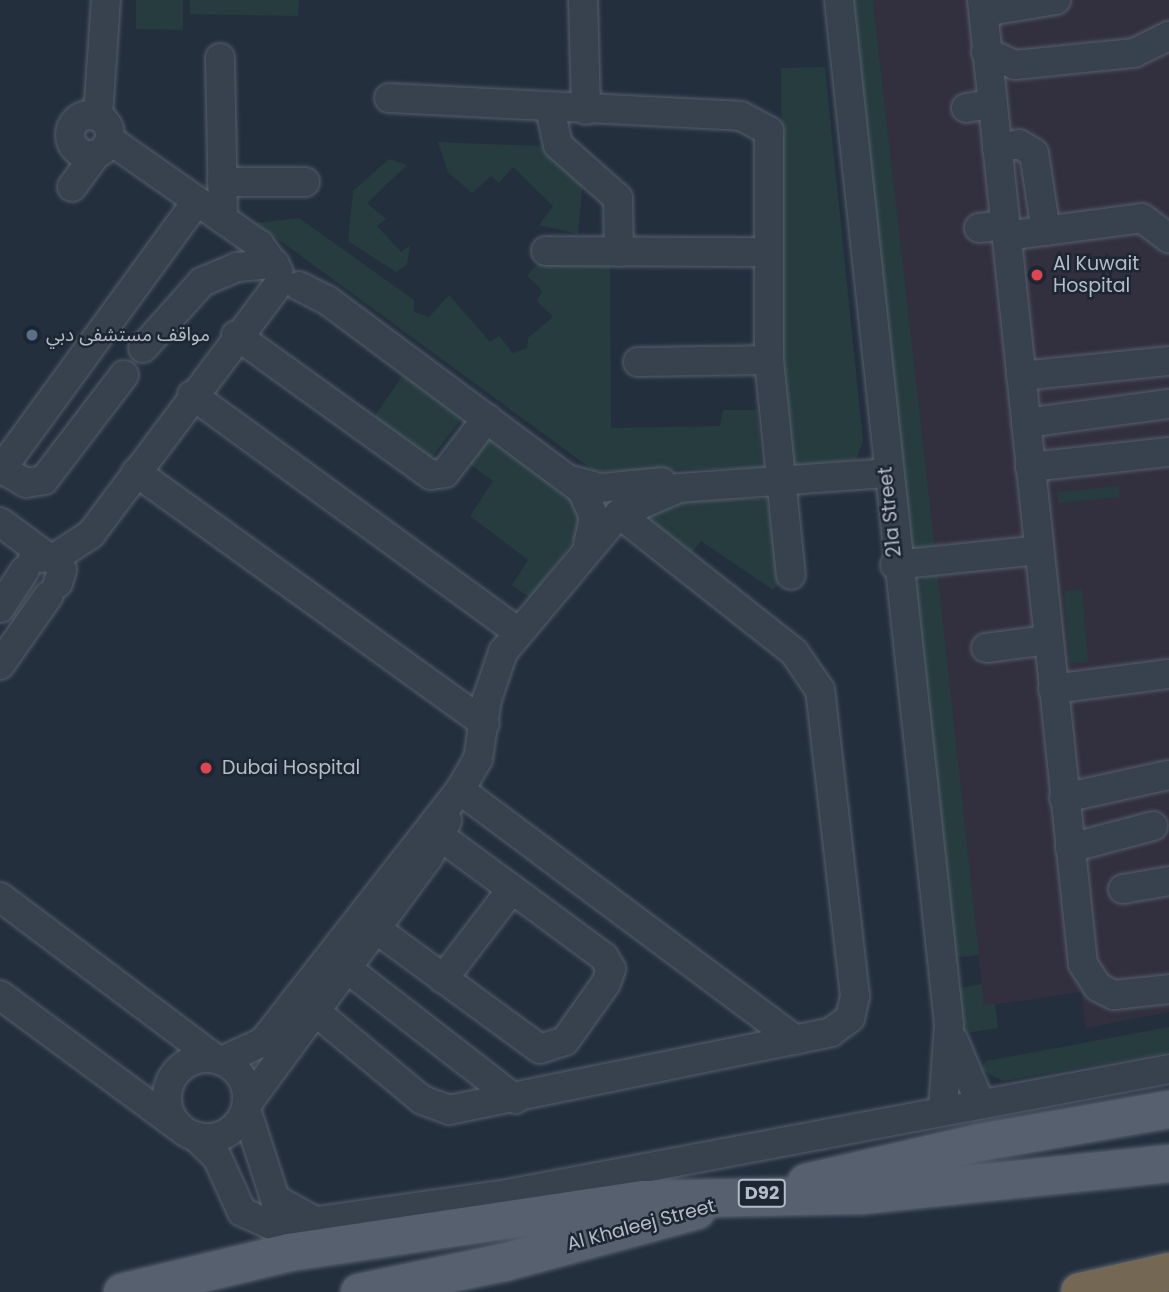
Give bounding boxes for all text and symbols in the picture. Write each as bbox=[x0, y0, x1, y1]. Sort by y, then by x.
place label: Al Kuwait Hospital bbox=[1053, 253, 1139, 297]
marker: Al Kuwait Hospital bbox=[1027, 265, 1047, 285]
place label: مواقف مستشفى دبي bbox=[46, 324, 210, 346]
marker: مواقف مستشفى دبي bbox=[24, 327, 40, 343]
street label: 21a Street bbox=[874, 466, 906, 558]
place label: Dubai Hospital bbox=[222, 757, 360, 779]
marker: Dubai Hospital bbox=[196, 758, 216, 778]
road number: D92 bbox=[738, 1178, 786, 1208]
street label: Al Khaleej Street bbox=[564, 1194, 718, 1256]

